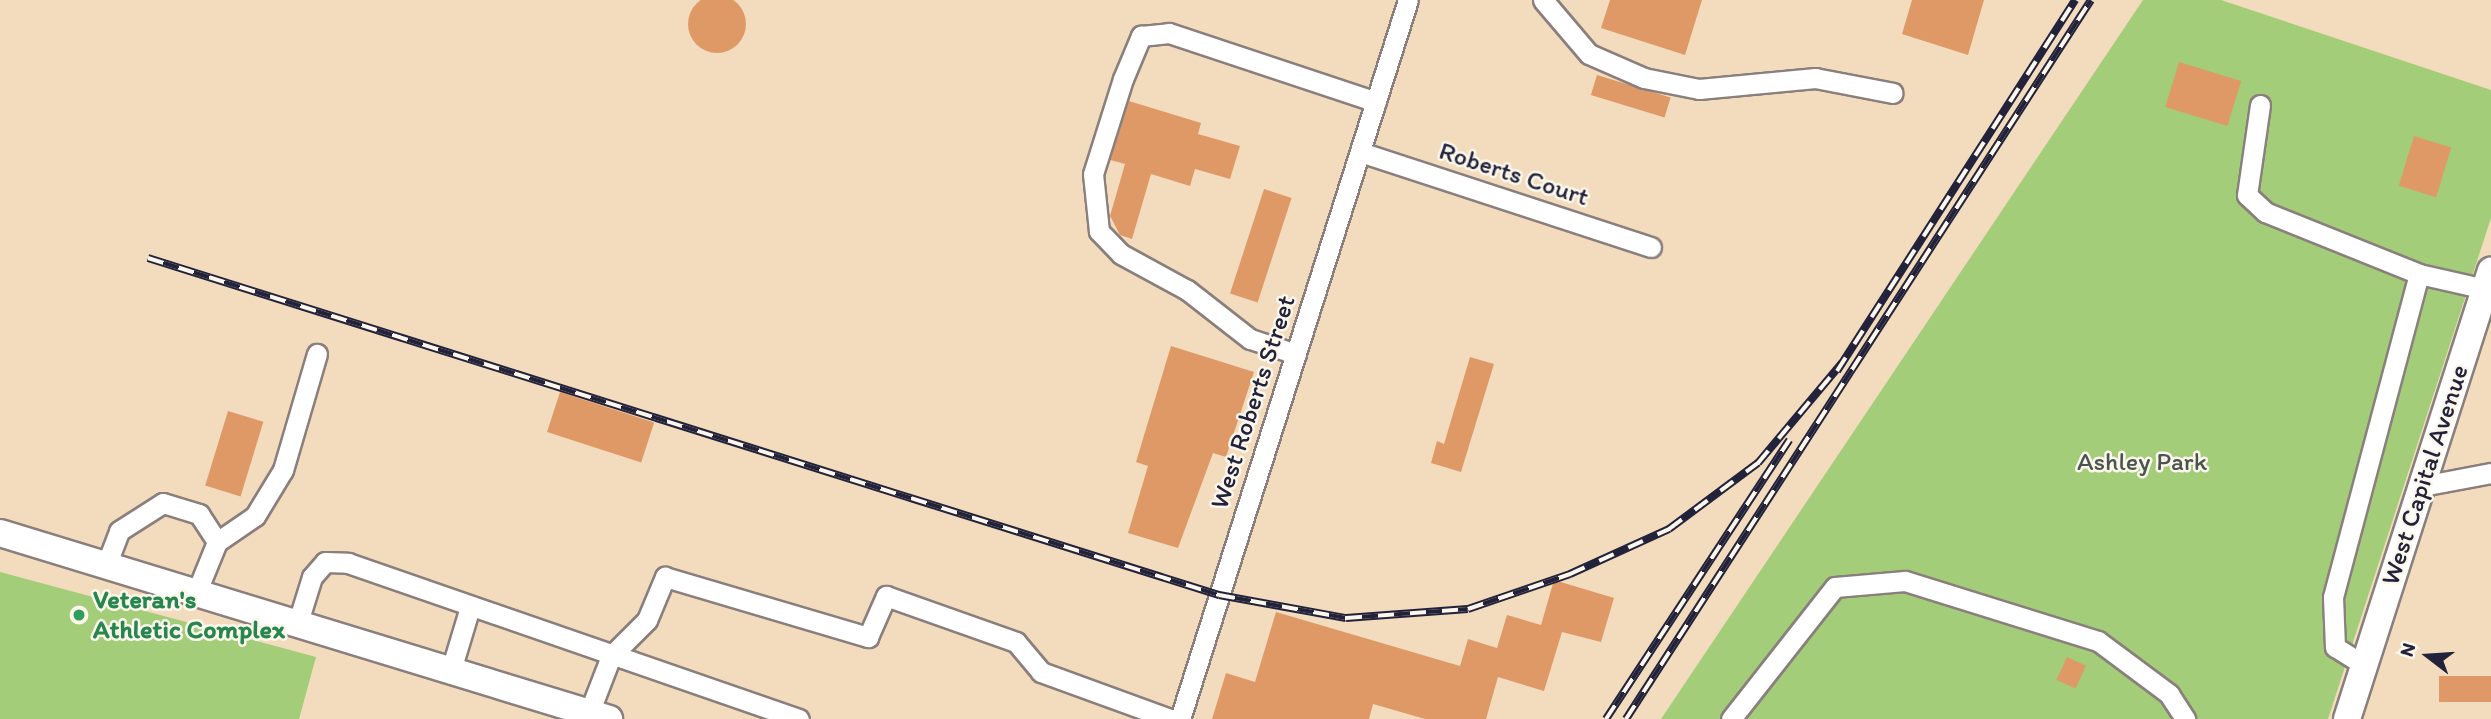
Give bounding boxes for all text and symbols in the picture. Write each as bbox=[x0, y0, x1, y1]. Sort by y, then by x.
street label: Roberts Court bbox=[1435, 135, 1593, 213]
street label: West Roberts Street bbox=[1204, 292, 1302, 512]
street label: West Capital Avenue bbox=[2375, 361, 2475, 589]
park label: Ashley Park bbox=[2077, 446, 2207, 478]
place label: Veteran's Athletic Complex bbox=[93, 584, 284, 646]
marker: Veteran's Athletic Complex bbox=[71, 607, 87, 623]
north arrow bbox=[2393, 621, 2463, 691]
text: N bbox=[2395, 640, 2420, 659]

